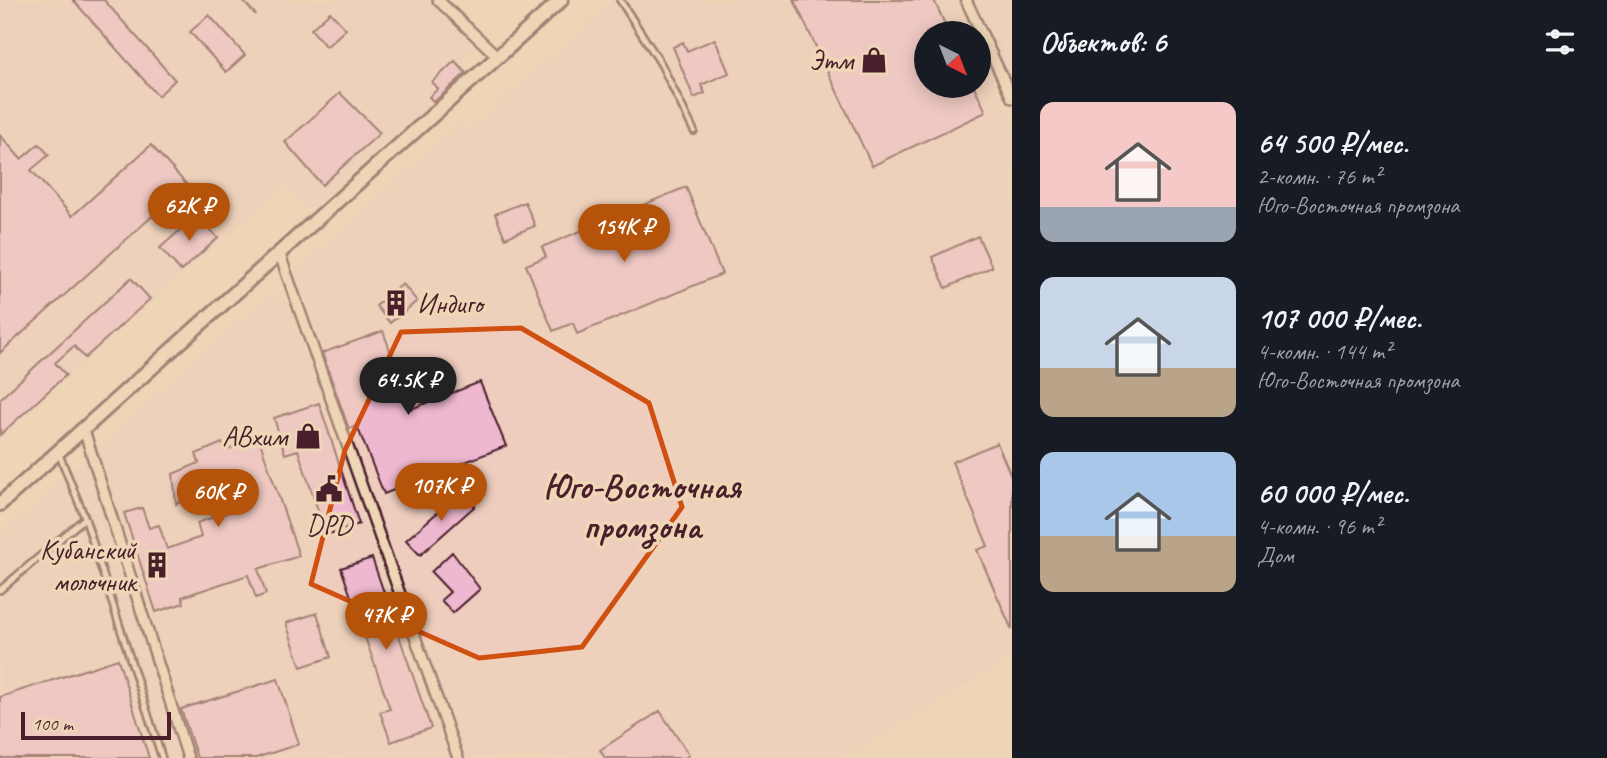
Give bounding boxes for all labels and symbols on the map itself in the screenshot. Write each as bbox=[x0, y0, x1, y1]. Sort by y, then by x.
north arrow bbox=[914, 21, 990, 98]
place label: Этм bbox=[809, 43, 856, 78]
shop icon: Этм bbox=[859, 45, 889, 75]
pin: 62K ₽ bbox=[140, 184, 238, 243]
pin: 154K ₽ bbox=[567, 204, 681, 264]
place label: Индиго bbox=[417, 286, 486, 321]
building icon: Индиго bbox=[381, 288, 411, 318]
pin: 64.5K ₽ bbox=[343, 358, 473, 417]
place label: АВхим bbox=[222, 419, 290, 454]
shop icon: АВхим bbox=[293, 421, 323, 451]
pin: 107K ₽ bbox=[384, 463, 498, 523]
district label: Юго-Восточная промзона bbox=[543, 464, 743, 549]
pin: 60K ₽ bbox=[169, 470, 267, 529]
public building icon: DPD bbox=[314, 474, 344, 504]
place label: DPD bbox=[306, 507, 355, 542]
place label: Кубанский молочник bbox=[40, 532, 139, 599]
building icon: Кубанский молочник bbox=[142, 550, 172, 580]
pin: 47K ₽ bbox=[337, 592, 435, 652]
scale bar bbox=[21, 709, 172, 741]

